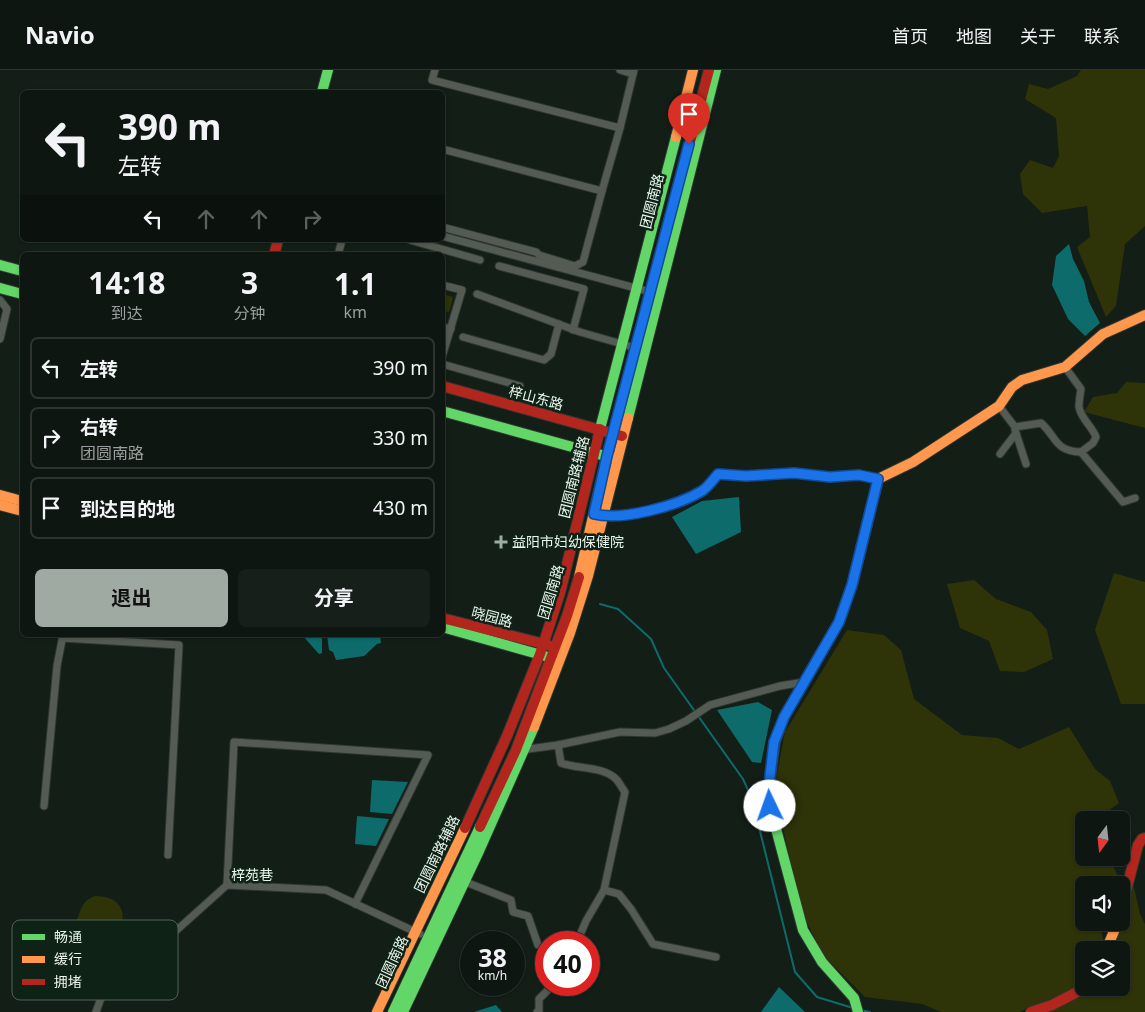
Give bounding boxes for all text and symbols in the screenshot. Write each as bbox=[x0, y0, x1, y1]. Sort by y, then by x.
text: Navio bbox=[25, 18, 95, 51]
text: 首页 bbox=[892, 24, 928, 48]
text: 地图 bbox=[956, 24, 992, 48]
text: 关于 bbox=[1020, 24, 1056, 48]
text: 联系 bbox=[1084, 24, 1120, 48]
pin bbox=[668, 93, 710, 144]
icon: arrive bbox=[675, 100, 703, 128]
text: 390 m bbox=[118, 103, 221, 150]
icon: left bbox=[35, 110, 100, 175]
text: 左转 bbox=[118, 150, 162, 180]
street label: 团圆南路 bbox=[636, 171, 668, 230]
icon: left bbox=[139, 205, 167, 233]
icon: ahead bbox=[192, 205, 220, 233]
icon: ahead bbox=[245, 205, 273, 233]
icon: right bbox=[298, 205, 326, 233]
text: 14:18 bbox=[88, 262, 165, 303]
text: 3 bbox=[241, 262, 258, 303]
text: 1.1 bbox=[334, 263, 377, 304]
text: km bbox=[344, 301, 367, 323]
text: 到达 bbox=[111, 302, 143, 324]
text: 分钟 bbox=[234, 302, 266, 324]
icon: left bbox=[37, 354, 65, 382]
text: 390 m bbox=[373, 355, 428, 381]
text: 左转 bbox=[80, 356, 118, 382]
street label: 梓山东路 bbox=[507, 381, 566, 414]
text: 右转 bbox=[80, 414, 118, 440]
icon: right bbox=[37, 424, 65, 452]
text: 330 m bbox=[373, 425, 428, 451]
street label: 团圆南路辅路 bbox=[554, 434, 593, 520]
text: 团圆南路 bbox=[80, 442, 144, 464]
icon: arrive bbox=[37, 494, 65, 522]
text: 430 m bbox=[373, 495, 428, 521]
text: 到达目的地 bbox=[80, 496, 175, 522]
place label: 益阳市妇幼保健院 bbox=[512, 532, 624, 551]
marker: 益阳市妇幼保健院 bbox=[494, 535, 508, 549]
street label: 团圆南路 bbox=[533, 562, 568, 621]
button: 退出 bbox=[35, 569, 228, 627]
button: 分享 bbox=[238, 569, 430, 627]
street label: 晓园路 bbox=[469, 602, 515, 631]
position arrow bbox=[743, 779, 795, 831]
north arrow bbox=[1075, 811, 1130, 866]
map controls bbox=[1075, 811, 1130, 996]
street label: 团圆南路辅路 bbox=[410, 812, 464, 896]
street label: 梓苑巷 bbox=[231, 865, 273, 884]
button: sound bbox=[1075, 876, 1130, 931]
legend bbox=[12, 920, 178, 1000]
text: 畅通 bbox=[54, 927, 82, 946]
speed limit sign: 40 bbox=[535, 931, 600, 996]
street label: 团圆南路 bbox=[371, 932, 412, 991]
text: 38 bbox=[478, 940, 507, 974]
button: layers bbox=[1075, 941, 1130, 996]
text: 缓行 bbox=[54, 949, 82, 968]
text: km/h bbox=[478, 967, 507, 984]
text: 拥堵 bbox=[54, 972, 82, 991]

